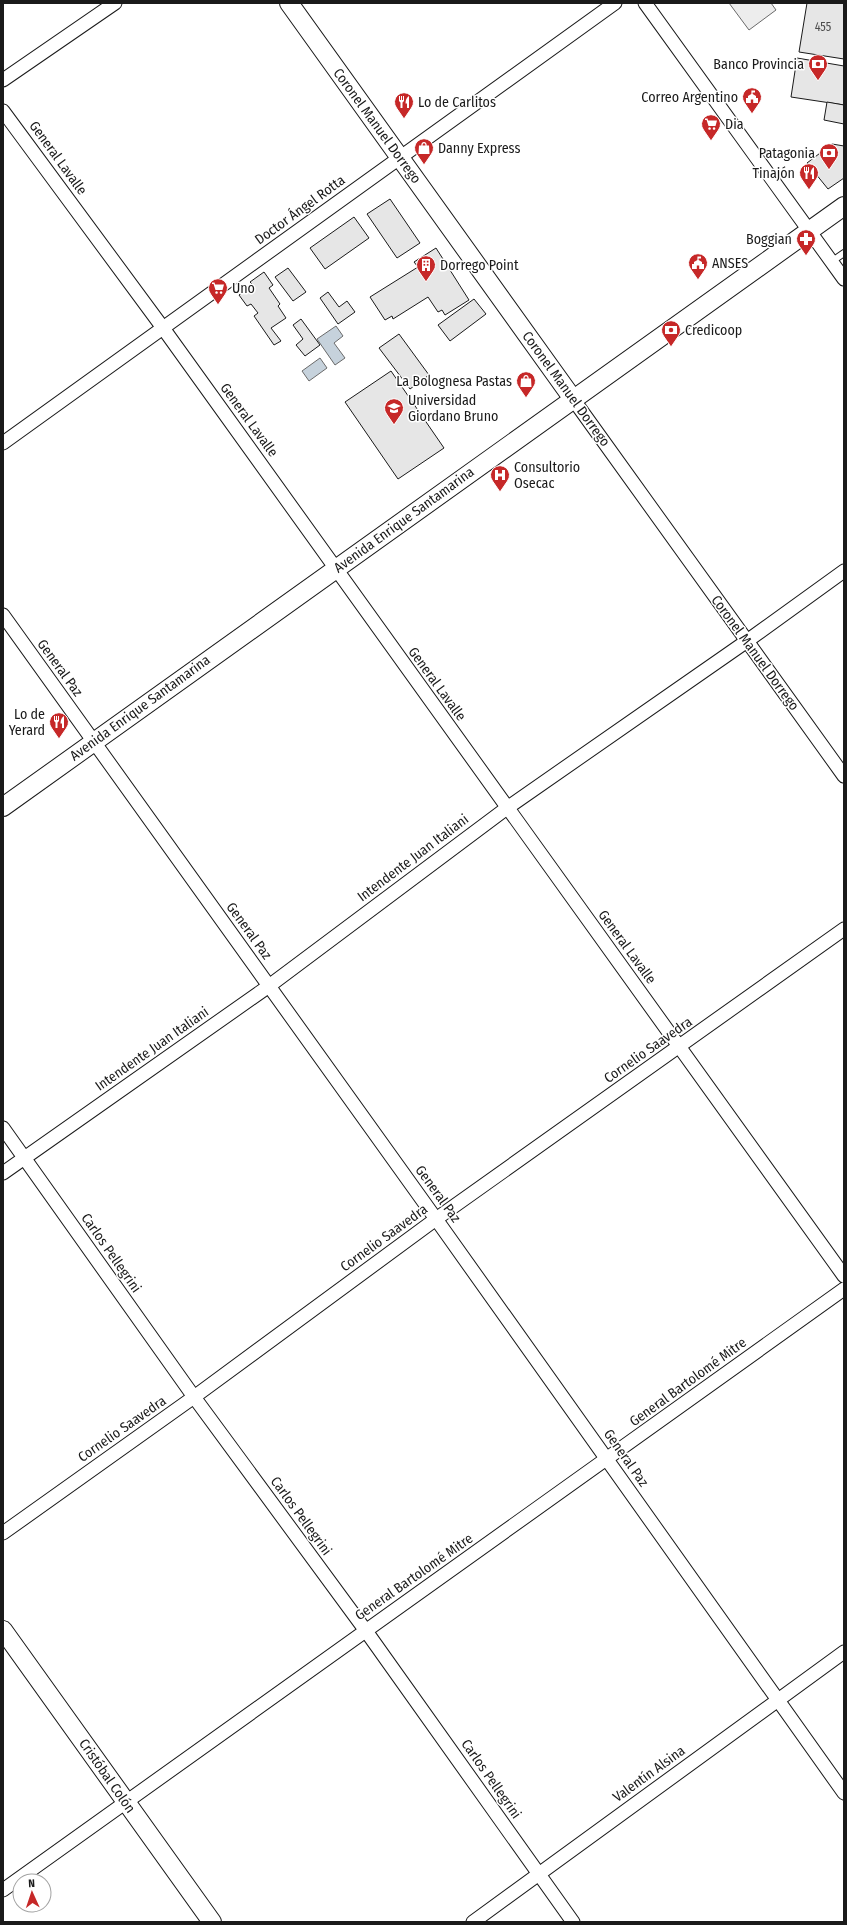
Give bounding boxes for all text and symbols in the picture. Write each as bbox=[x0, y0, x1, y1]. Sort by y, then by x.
house number: 455 bbox=[815, 20, 832, 34]
bank icon: Banco Provincia bbox=[807, 53, 829, 81]
place label: Banco Provincia bbox=[713, 56, 804, 73]
street label: Coronel Manuel Dorrego bbox=[329, 65, 425, 187]
public building icon: Correo Argentino bbox=[741, 86, 763, 114]
place label: Correo Argentino bbox=[641, 89, 738, 106]
restaurant icon: Lo de Carlitos bbox=[393, 91, 415, 119]
place label: Lo de Carlitos bbox=[418, 94, 496, 111]
supermarket icon: Dia bbox=[700, 113, 722, 141]
place label: Dia bbox=[725, 116, 744, 133]
street label: General Lavalle bbox=[26, 118, 91, 198]
shop icon: Danny Express bbox=[413, 137, 435, 165]
place label: Danny Express bbox=[438, 140, 520, 157]
bank icon: Patagonia bbox=[818, 142, 840, 170]
place label: Patagonia bbox=[759, 145, 815, 162]
restaurant icon: Tinajón bbox=[798, 162, 820, 190]
place label: Tinajón bbox=[753, 165, 795, 182]
street label: Doctor Ángel Rotta bbox=[251, 171, 348, 248]
pharmacy icon: Boggian bbox=[795, 228, 817, 256]
place label: Boggian bbox=[746, 231, 792, 248]
public building icon: ANSES bbox=[687, 252, 709, 280]
building icon: Dorrego Point bbox=[415, 254, 437, 282]
place label: ANSES bbox=[712, 255, 748, 272]
place label: Dorrego Point bbox=[440, 257, 519, 274]
supermarket icon: Uno bbox=[207, 277, 229, 305]
place label: Uno bbox=[232, 280, 255, 297]
bank icon: Credicoop bbox=[660, 319, 682, 347]
place label: Credicoop bbox=[685, 322, 742, 339]
street label: Coronel Manuel Dorrego bbox=[518, 328, 614, 450]
shop icon: La Bolognesa Pastas bbox=[515, 370, 537, 398]
place label: La Bolognesa Pastas bbox=[396, 373, 512, 390]
street label: General Lavalle bbox=[217, 380, 282, 460]
place label: Universidad Giordano Bruno bbox=[408, 392, 498, 425]
school or university icon: Universidad Giordano Bruno bbox=[383, 397, 405, 425]
place label: Consultorio Osecac bbox=[514, 459, 580, 492]
street label: Avenida Enrique Santamarina bbox=[331, 463, 477, 577]
hospital icon: Consultorio Osecac bbox=[489, 464, 511, 492]
street label: Coronel Manuel Dorrego bbox=[707, 592, 803, 714]
street label: General Paz bbox=[34, 636, 87, 700]
street label: General Lavalle bbox=[405, 644, 470, 724]
street label: Avenida Enrique Santamarina bbox=[67, 651, 213, 765]
place label: Lo de Yerard bbox=[9, 706, 45, 739]
restaurant icon: Lo de Yerard bbox=[48, 711, 70, 739]
street label: Intendente Juan Italiani bbox=[354, 811, 472, 905]
street label: General Paz bbox=[223, 899, 276, 963]
street label: General Lavalle bbox=[595, 907, 660, 987]
street label: Intendente Juan Italiani bbox=[92, 1003, 212, 1095]
street label: Cornelio Saavedra bbox=[601, 1013, 695, 1087]
street label: General Paz bbox=[412, 1162, 465, 1226]
street label: Cornelio Saavedra bbox=[337, 1201, 431, 1275]
street label: Carlos Pellegrini bbox=[77, 1210, 145, 1296]
street label: General Bartolomé Mitre bbox=[626, 1334, 750, 1430]
street label: Cornelio Saavedra bbox=[75, 1392, 169, 1466]
street label: General Paz bbox=[600, 1426, 652, 1490]
street label: Carlos Pellegrini bbox=[267, 1473, 335, 1559]
street label: General Bartolomé Mitre bbox=[352, 1530, 476, 1624]
street label: Cristóbal Colón bbox=[75, 1736, 139, 1816]
street label: Carlos Pellegrini bbox=[457, 1736, 525, 1822]
street label: Valentín Alsina bbox=[610, 1742, 688, 1806]
north arrow bbox=[12, 1873, 52, 1913]
text: N bbox=[28, 1877, 35, 1890]

